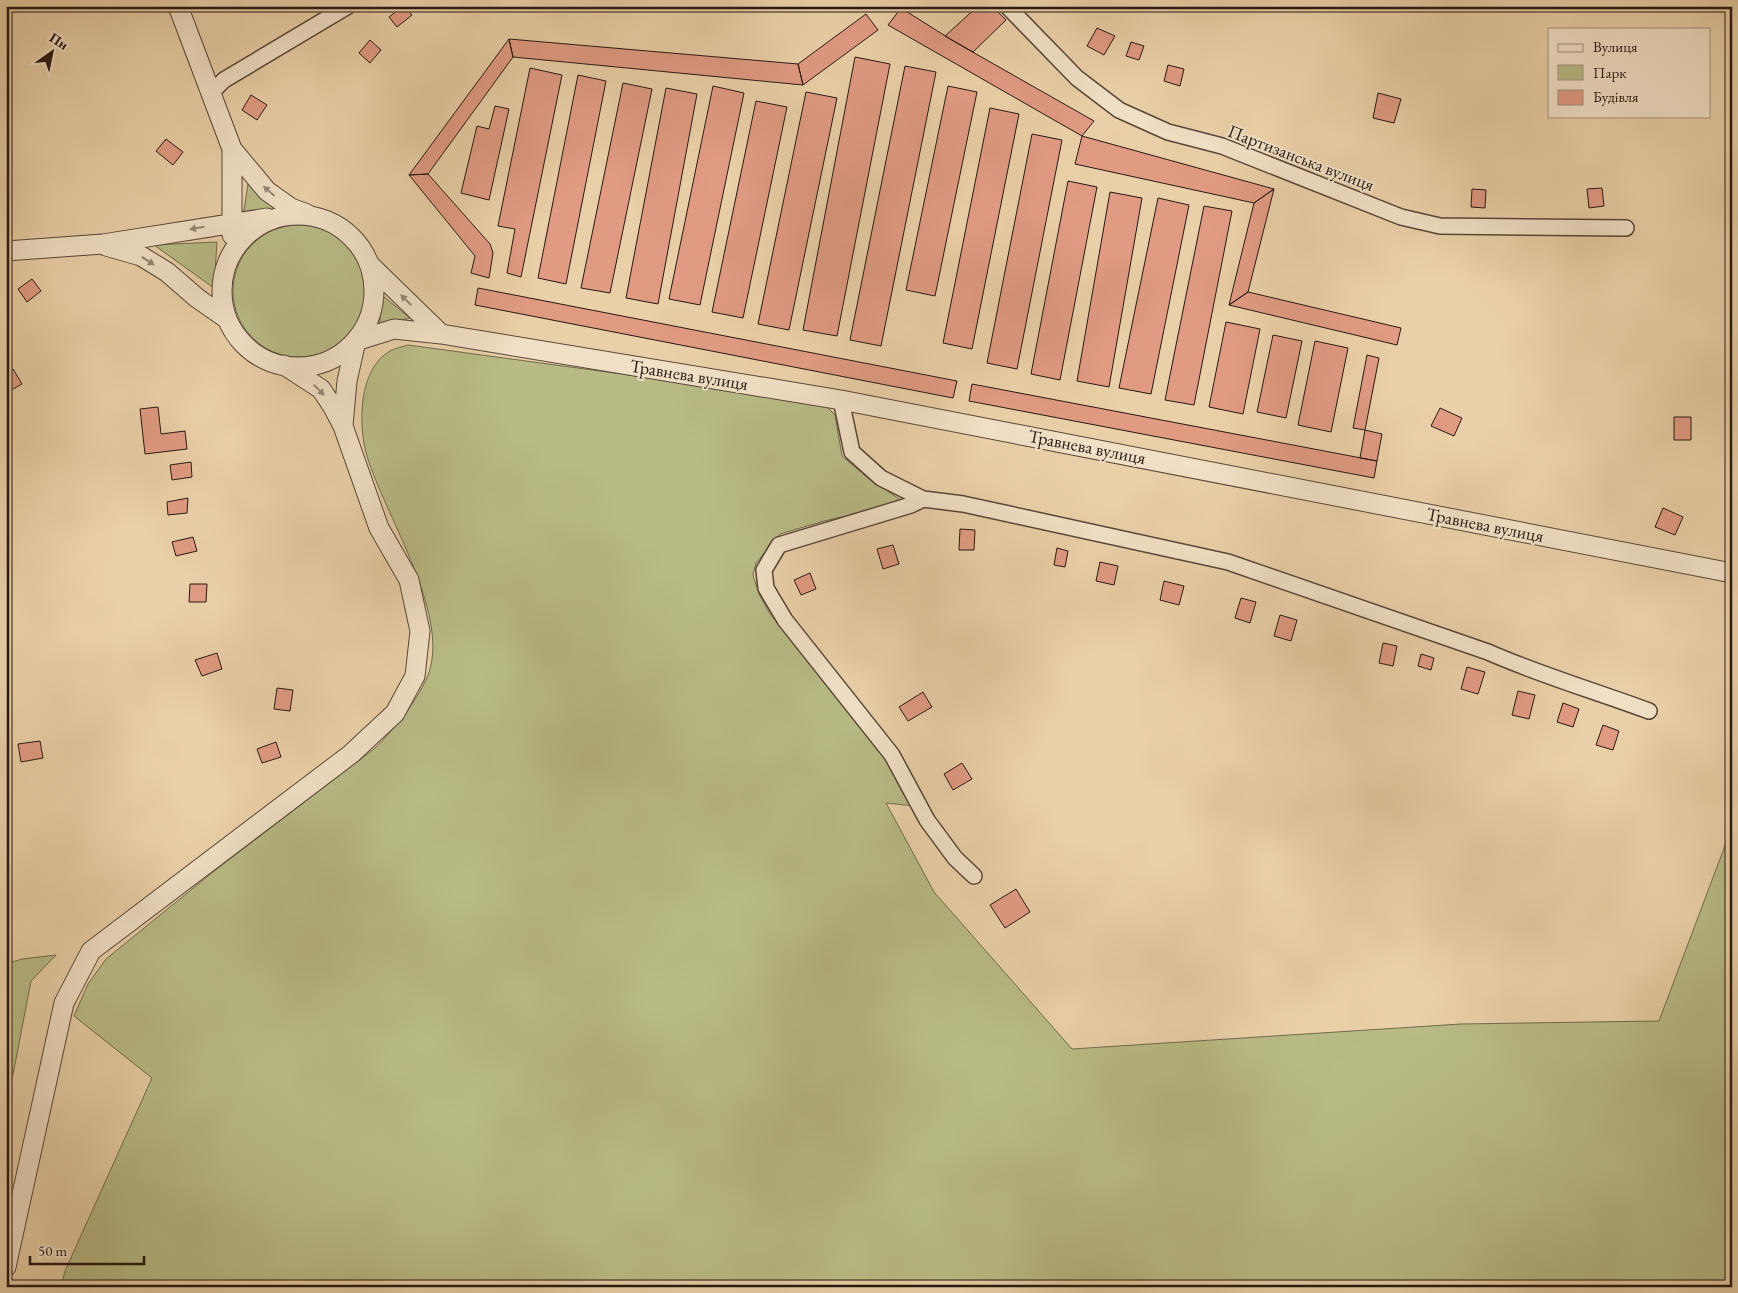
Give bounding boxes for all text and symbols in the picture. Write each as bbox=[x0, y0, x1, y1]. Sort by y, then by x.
north arrow bbox=[28, 28, 78, 78]
text: Пн bbox=[46, 28, 72, 54]
legend bbox=[1548, 28, 1710, 118]
text: Вулиця bbox=[1593, 37, 1638, 56]
text: Парк bbox=[1593, 63, 1626, 82]
text: Будівля bbox=[1593, 87, 1639, 106]
street label: Партизанська вулиця bbox=[1225, 119, 1378, 196]
one-way arrow bbox=[262, 186, 275, 197]
one-way arrow bbox=[189, 225, 205, 233]
one-way arrow bbox=[142, 256, 155, 265]
one-way arrow bbox=[400, 294, 412, 306]
street label: Травнева вулиця bbox=[628, 354, 750, 395]
one-way arrow bbox=[313, 384, 325, 396]
street label: Травнева вулиця bbox=[1026, 424, 1148, 469]
street label: Травнева вулиця bbox=[1424, 502, 1546, 547]
scale bar bbox=[30, 1233, 144, 1265]
text: 50 m bbox=[38, 1241, 67, 1260]

